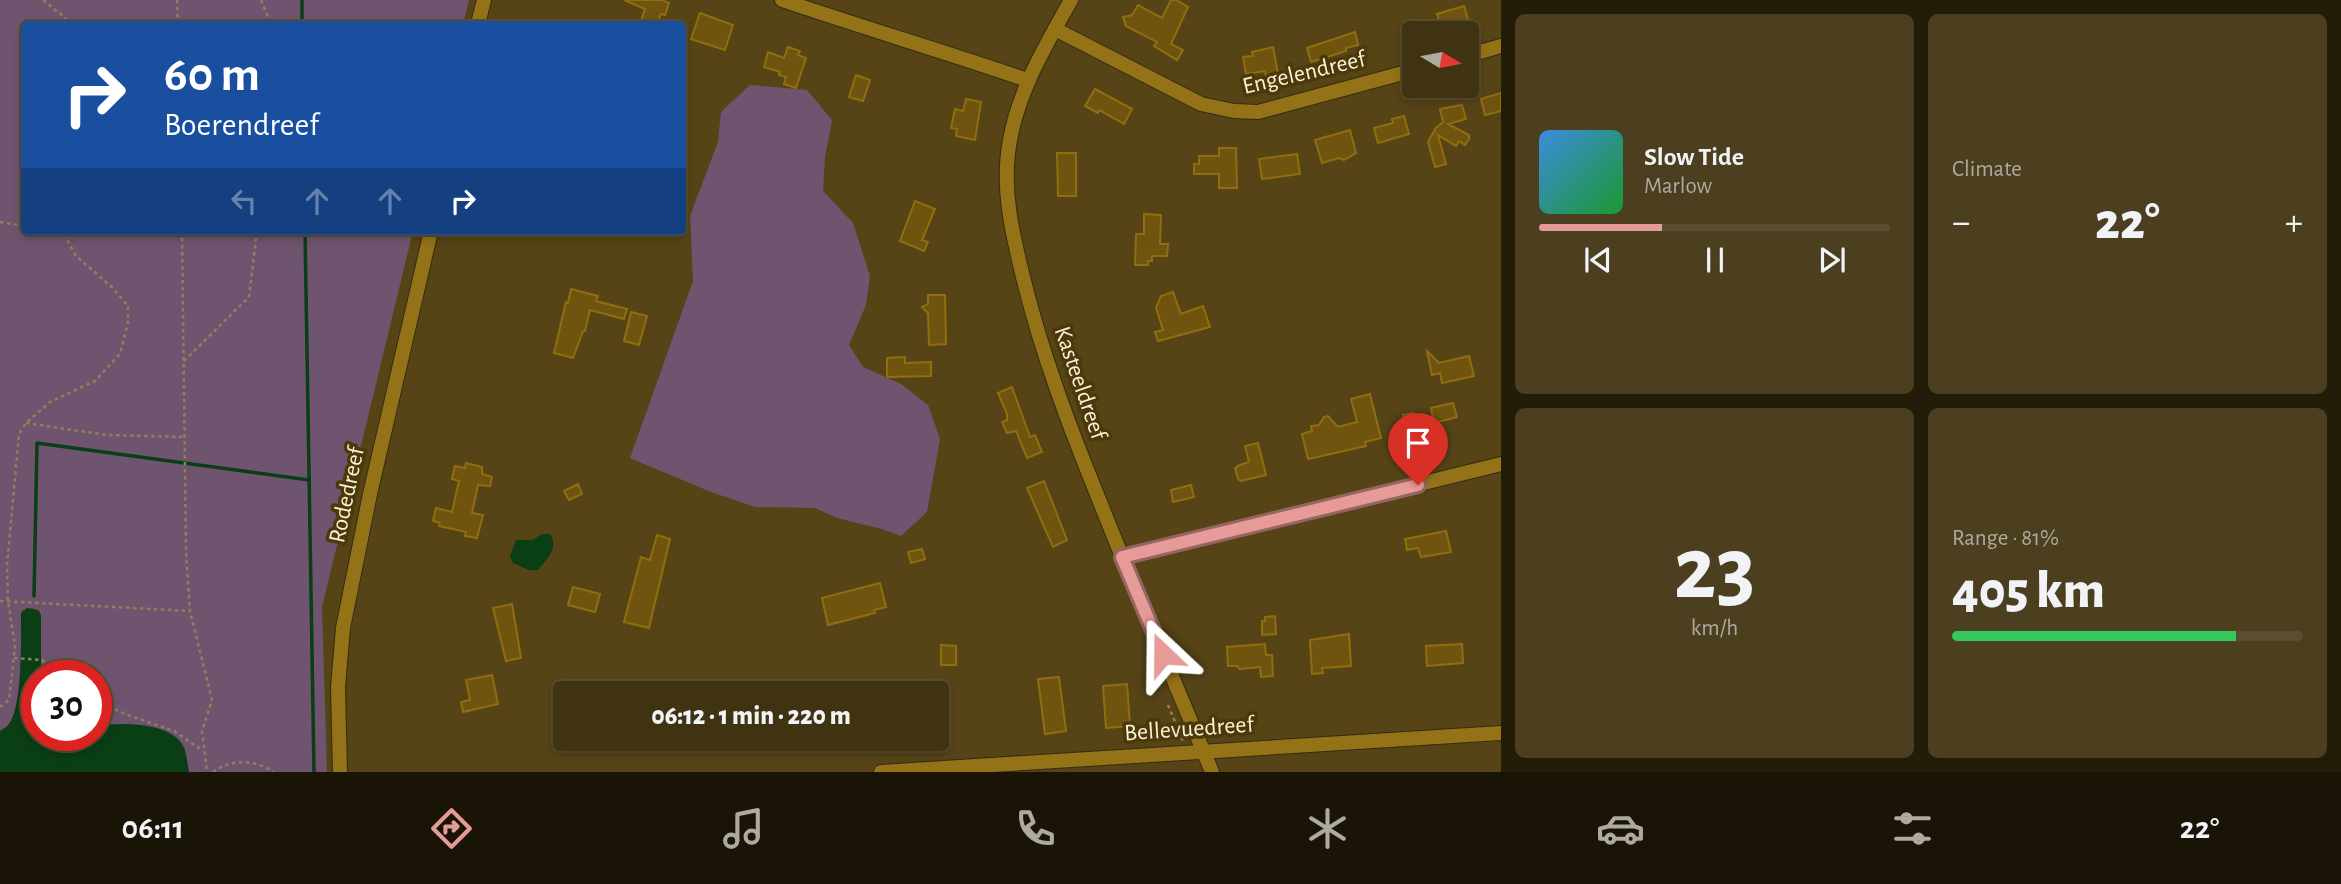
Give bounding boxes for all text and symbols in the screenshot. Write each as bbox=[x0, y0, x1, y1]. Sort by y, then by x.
north arrow bbox=[1402, 21, 1479, 98]
map controls bbox=[1402, 21, 1479, 98]
street label: Engelendreef bbox=[1240, 47, 1369, 99]
icon: right bbox=[49, 49, 140, 140]
text: 60 m bbox=[164, 51, 260, 100]
text: Boerendreef bbox=[164, 109, 319, 141]
text: Slow Tide bbox=[1644, 144, 1744, 170]
text: Climate bbox=[1952, 158, 2022, 181]
text: Marlow bbox=[1644, 175, 1712, 198]
icon: left bbox=[225, 182, 263, 220]
icon: ahead bbox=[298, 182, 336, 220]
icon: ahead bbox=[371, 182, 409, 220]
icon: right bbox=[444, 182, 482, 220]
text: 22° bbox=[2095, 196, 2160, 248]
text: − bbox=[1952, 204, 1970, 242]
text: + bbox=[2285, 204, 2303, 242]
icon: previous bbox=[1579, 241, 1617, 279]
icon: pause bbox=[1696, 241, 1734, 279]
icon: next bbox=[1813, 241, 1851, 279]
street label: Kasteeldreef bbox=[1049, 323, 1111, 444]
pin bbox=[1388, 413, 1448, 485]
icon: arrive bbox=[1399, 424, 1437, 462]
street label: Rodedreef bbox=[325, 443, 369, 545]
text: 23 bbox=[1673, 524, 1756, 615]
text: Range · 81% bbox=[1952, 527, 2059, 550]
text: 405 km bbox=[1952, 565, 2105, 617]
position arrow bbox=[1126, 617, 1200, 691]
text: km/h bbox=[1691, 617, 1738, 640]
speed limit sign: 30 bbox=[21, 660, 112, 751]
text: 06:12 · 1 min · 220 m bbox=[651, 703, 851, 729]
street label: Bellevuedreef bbox=[1124, 712, 1256, 745]
icon: directions bbox=[427, 804, 476, 853]
icon: music bbox=[719, 804, 768, 853]
icon: phone bbox=[1011, 804, 1060, 853]
icon: climate bbox=[1303, 804, 1352, 853]
icon: car bbox=[1596, 804, 1645, 853]
icon: filters bbox=[1888, 804, 1937, 853]
text: 06:11 bbox=[122, 812, 184, 844]
text: 22° bbox=[2180, 812, 2219, 844]

